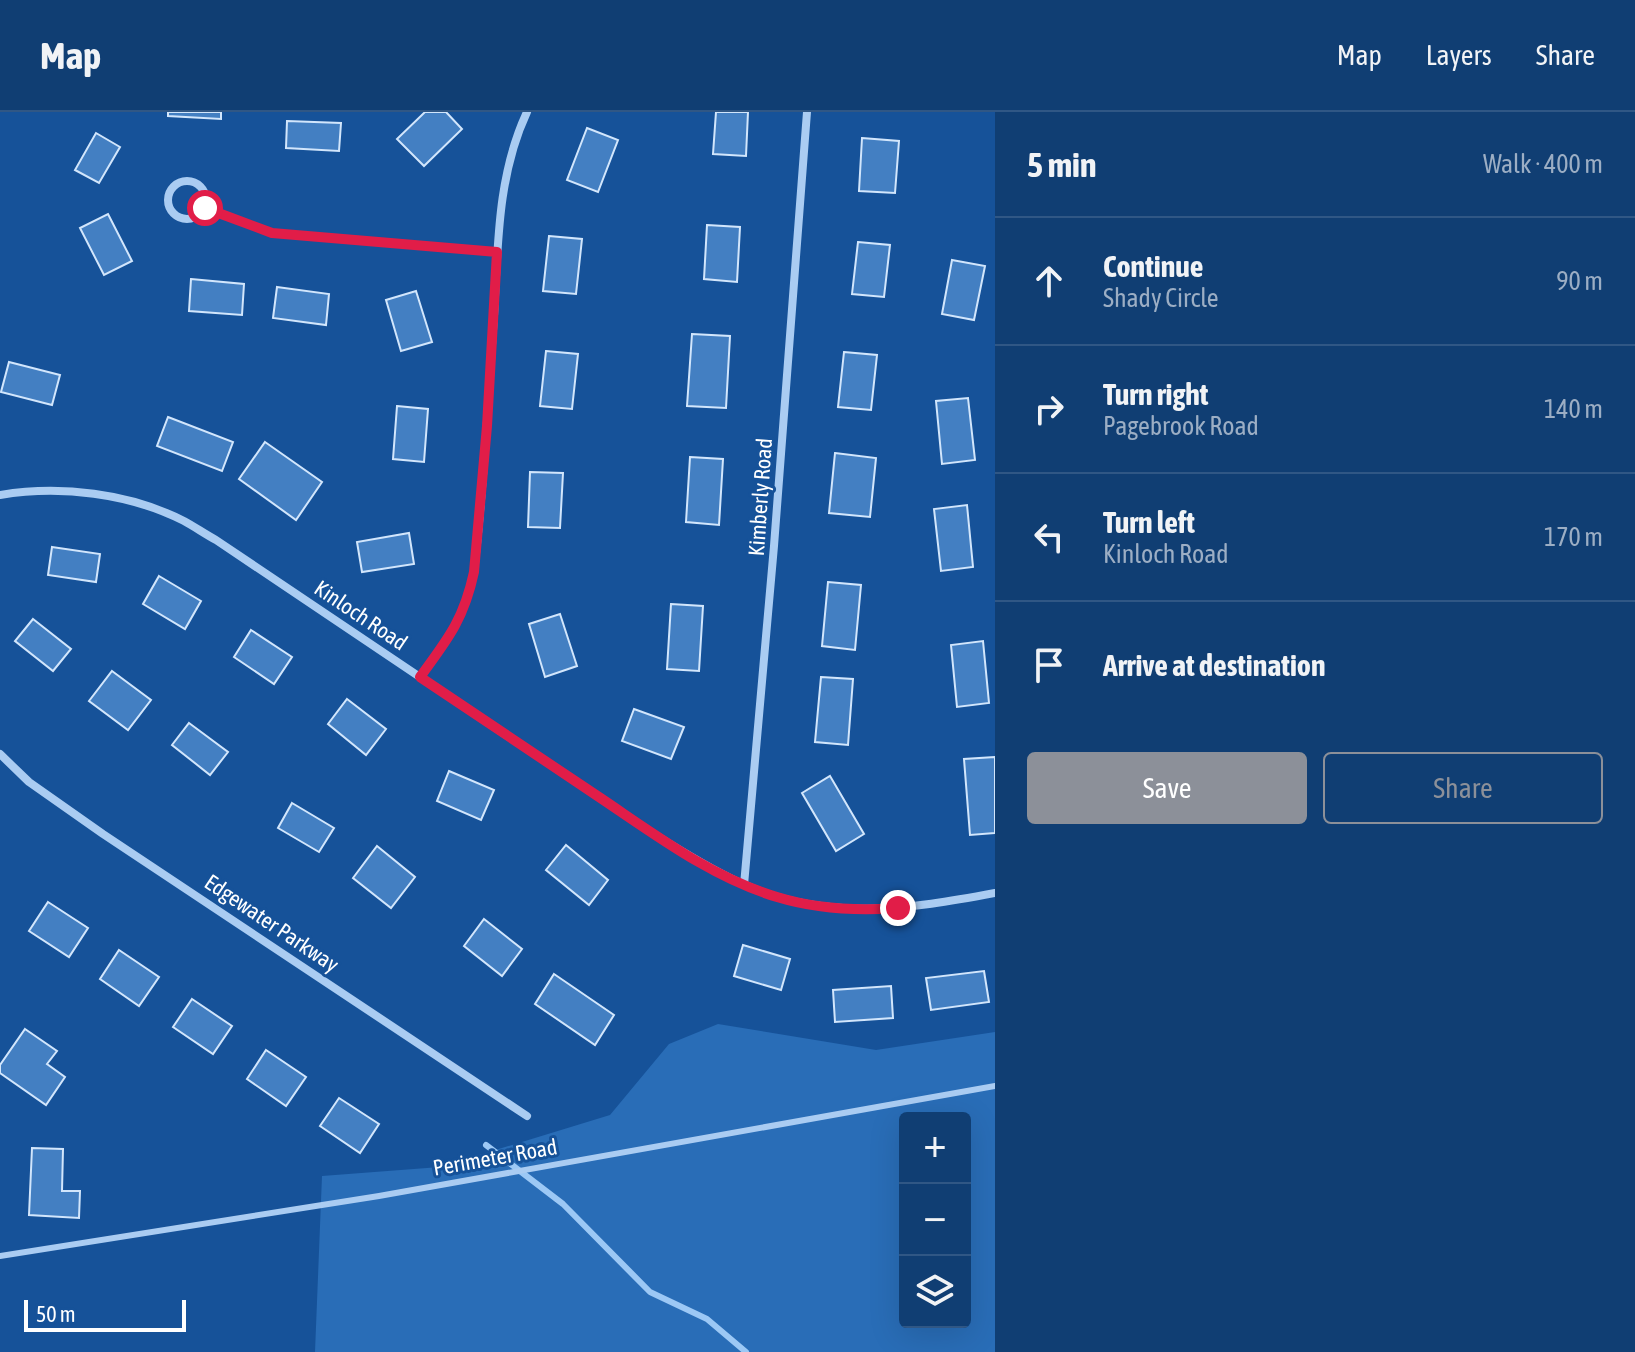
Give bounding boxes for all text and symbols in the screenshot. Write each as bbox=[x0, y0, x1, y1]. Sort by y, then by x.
text: Map bbox=[40, 34, 101, 77]
text: Map bbox=[1337, 39, 1382, 71]
text: Layers bbox=[1426, 39, 1492, 71]
text: Share bbox=[1536, 39, 1595, 71]
text: 5 min bbox=[1027, 145, 1096, 184]
text: Walk · 400 m bbox=[1483, 149, 1603, 179]
route start bbox=[187, 190, 223, 226]
text: Continue bbox=[1103, 249, 1203, 283]
icon: ahead bbox=[1027, 259, 1071, 303]
text: 90 m bbox=[1556, 266, 1603, 296]
text: Shady Circle bbox=[1103, 283, 1219, 313]
text: Turn right bbox=[1103, 377, 1209, 411]
icon: right bbox=[1027, 387, 1071, 431]
text: 140 m bbox=[1544, 394, 1603, 424]
text: Pagebrook Road bbox=[1103, 411, 1259, 441]
street label: Kimberly Road bbox=[743, 437, 777, 557]
text: Turn left bbox=[1103, 505, 1195, 539]
icon: left bbox=[1027, 515, 1071, 559]
text: 170 m bbox=[1544, 522, 1603, 552]
text: Kinloch Road bbox=[1103, 539, 1229, 569]
street label: Kinloch Road bbox=[310, 575, 412, 655]
icon: arrive bbox=[1027, 643, 1071, 687]
text: Arrive at destination bbox=[1103, 648, 1325, 682]
button: Save bbox=[1027, 752, 1307, 824]
button: Share bbox=[1323, 752, 1603, 824]
street label: Edgewater Parkway bbox=[200, 869, 344, 977]
route end bbox=[880, 890, 916, 926]
map controls bbox=[899, 1112, 971, 1328]
button: + bbox=[899, 1112, 971, 1184]
street label: Perimeter Road bbox=[431, 1133, 559, 1181]
button: − bbox=[899, 1184, 971, 1256]
button: layers bbox=[899, 1256, 971, 1328]
scale bar bbox=[24, 1296, 186, 1332]
text: 50 m bbox=[36, 1301, 76, 1327]

